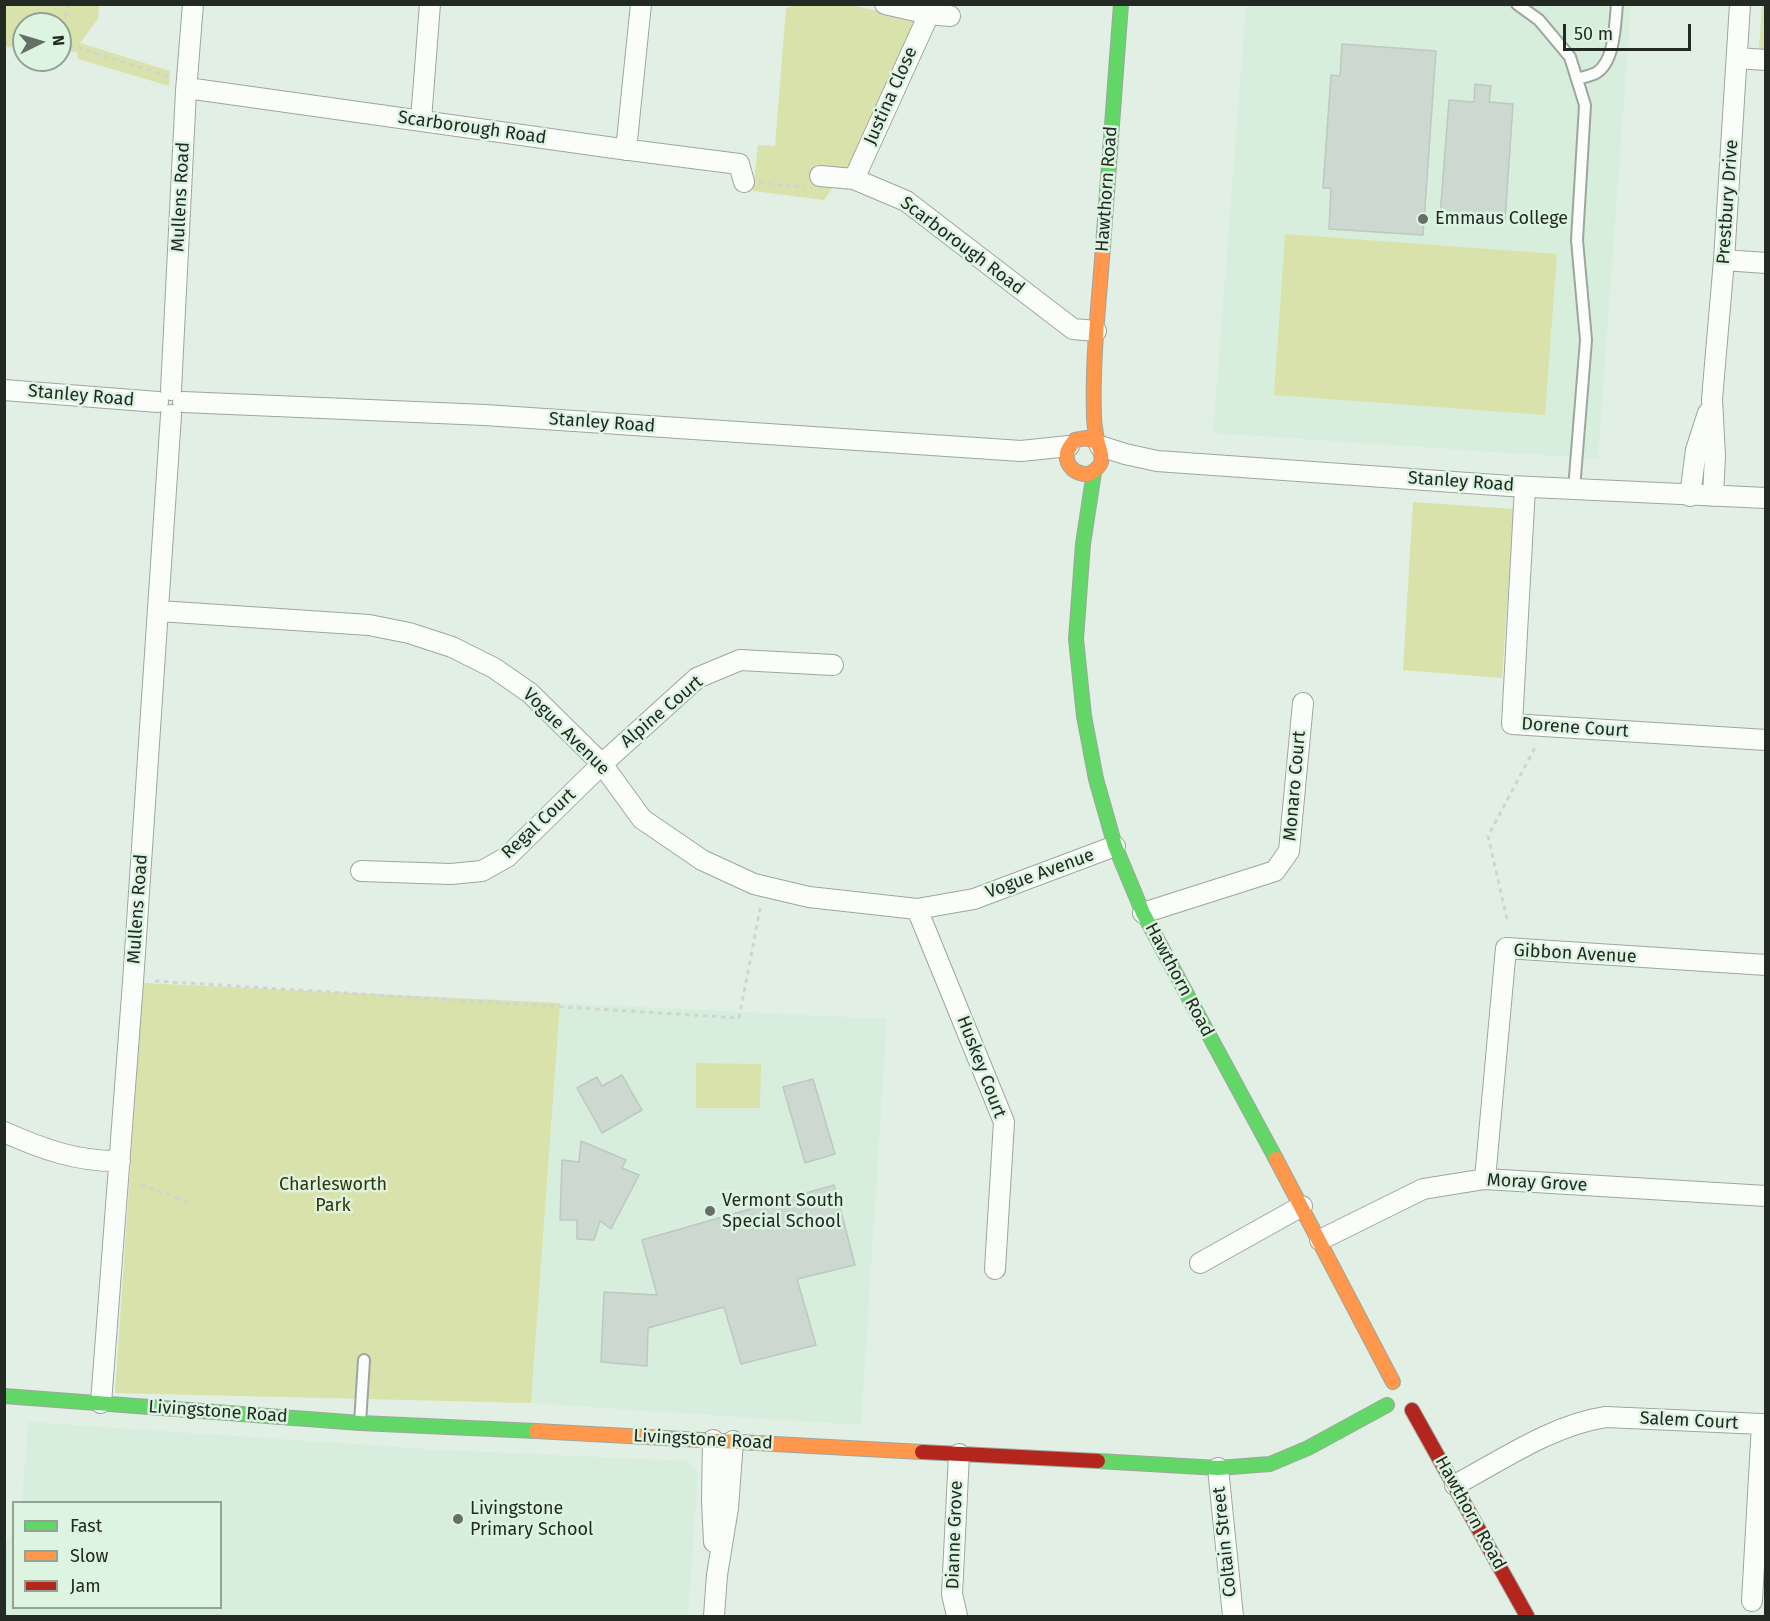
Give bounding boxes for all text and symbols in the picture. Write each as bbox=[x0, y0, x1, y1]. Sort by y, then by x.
north arrow bbox=[12, 12, 72, 72]
scale bar bbox=[1566, 12, 1694, 50]
text: 50 m bbox=[1574, 23, 1613, 45]
text: N bbox=[49, 34, 68, 47]
street label: Justina Close bbox=[860, 44, 922, 148]
street label: Scarborough Road bbox=[396, 107, 548, 149]
street label: Hawthorn Road bbox=[1092, 125, 1122, 253]
street label: Prestbury Drive bbox=[1713, 139, 1743, 265]
street label: Mullens Road bbox=[167, 142, 195, 252]
street label: Scarborough Road bbox=[896, 192, 1028, 300]
place label: Emmaus College bbox=[1435, 208, 1568, 230]
marker: Emmaus College bbox=[1416, 212, 1430, 226]
street label: Stanley Road bbox=[27, 381, 135, 411]
street label: Stanley Road bbox=[548, 409, 656, 437]
street label: Stanley Road bbox=[1407, 468, 1515, 496]
street label: Alpine Court bbox=[617, 671, 707, 753]
street label: Vogue Avenue bbox=[518, 684, 614, 780]
street label: Dorene Court bbox=[1521, 713, 1629, 743]
street label: Monaro Court bbox=[1279, 730, 1311, 842]
street label: Regal Court bbox=[498, 784, 580, 864]
street label: Vogue Avenue bbox=[983, 844, 1097, 904]
street label: Mullens Road bbox=[123, 853, 153, 965]
street label: Hawthorn Road bbox=[1140, 919, 1218, 1041]
street label: Gibbon Avenue bbox=[1513, 940, 1637, 968]
street label: Huskey Court bbox=[952, 1013, 1010, 1121]
street label: Moray Grove bbox=[1486, 1170, 1588, 1196]
park label: Charlesworth Park bbox=[279, 1174, 387, 1216]
place label: Vermont South Special School bbox=[722, 1190, 844, 1232]
marker: Vermont South Special School bbox=[703, 1204, 717, 1218]
street label: Livingstone Road bbox=[148, 1396, 288, 1428]
street label: Salem Court bbox=[1639, 1408, 1739, 1434]
street label: Livingstone Road bbox=[633, 1426, 773, 1454]
street label: Hawthorn Road bbox=[1430, 1453, 1510, 1573]
street label: Dianne Grove bbox=[942, 1480, 968, 1590]
street label: Coltain Street bbox=[1208, 1486, 1242, 1598]
place label: Livingstone Primary School bbox=[470, 1498, 593, 1540]
legend bbox=[12, 1501, 222, 1609]
marker: Livingstone Primary School bbox=[451, 1512, 465, 1526]
text: Fast bbox=[70, 1515, 102, 1537]
text: Slow bbox=[70, 1545, 108, 1567]
text: Jam bbox=[70, 1575, 101, 1597]

